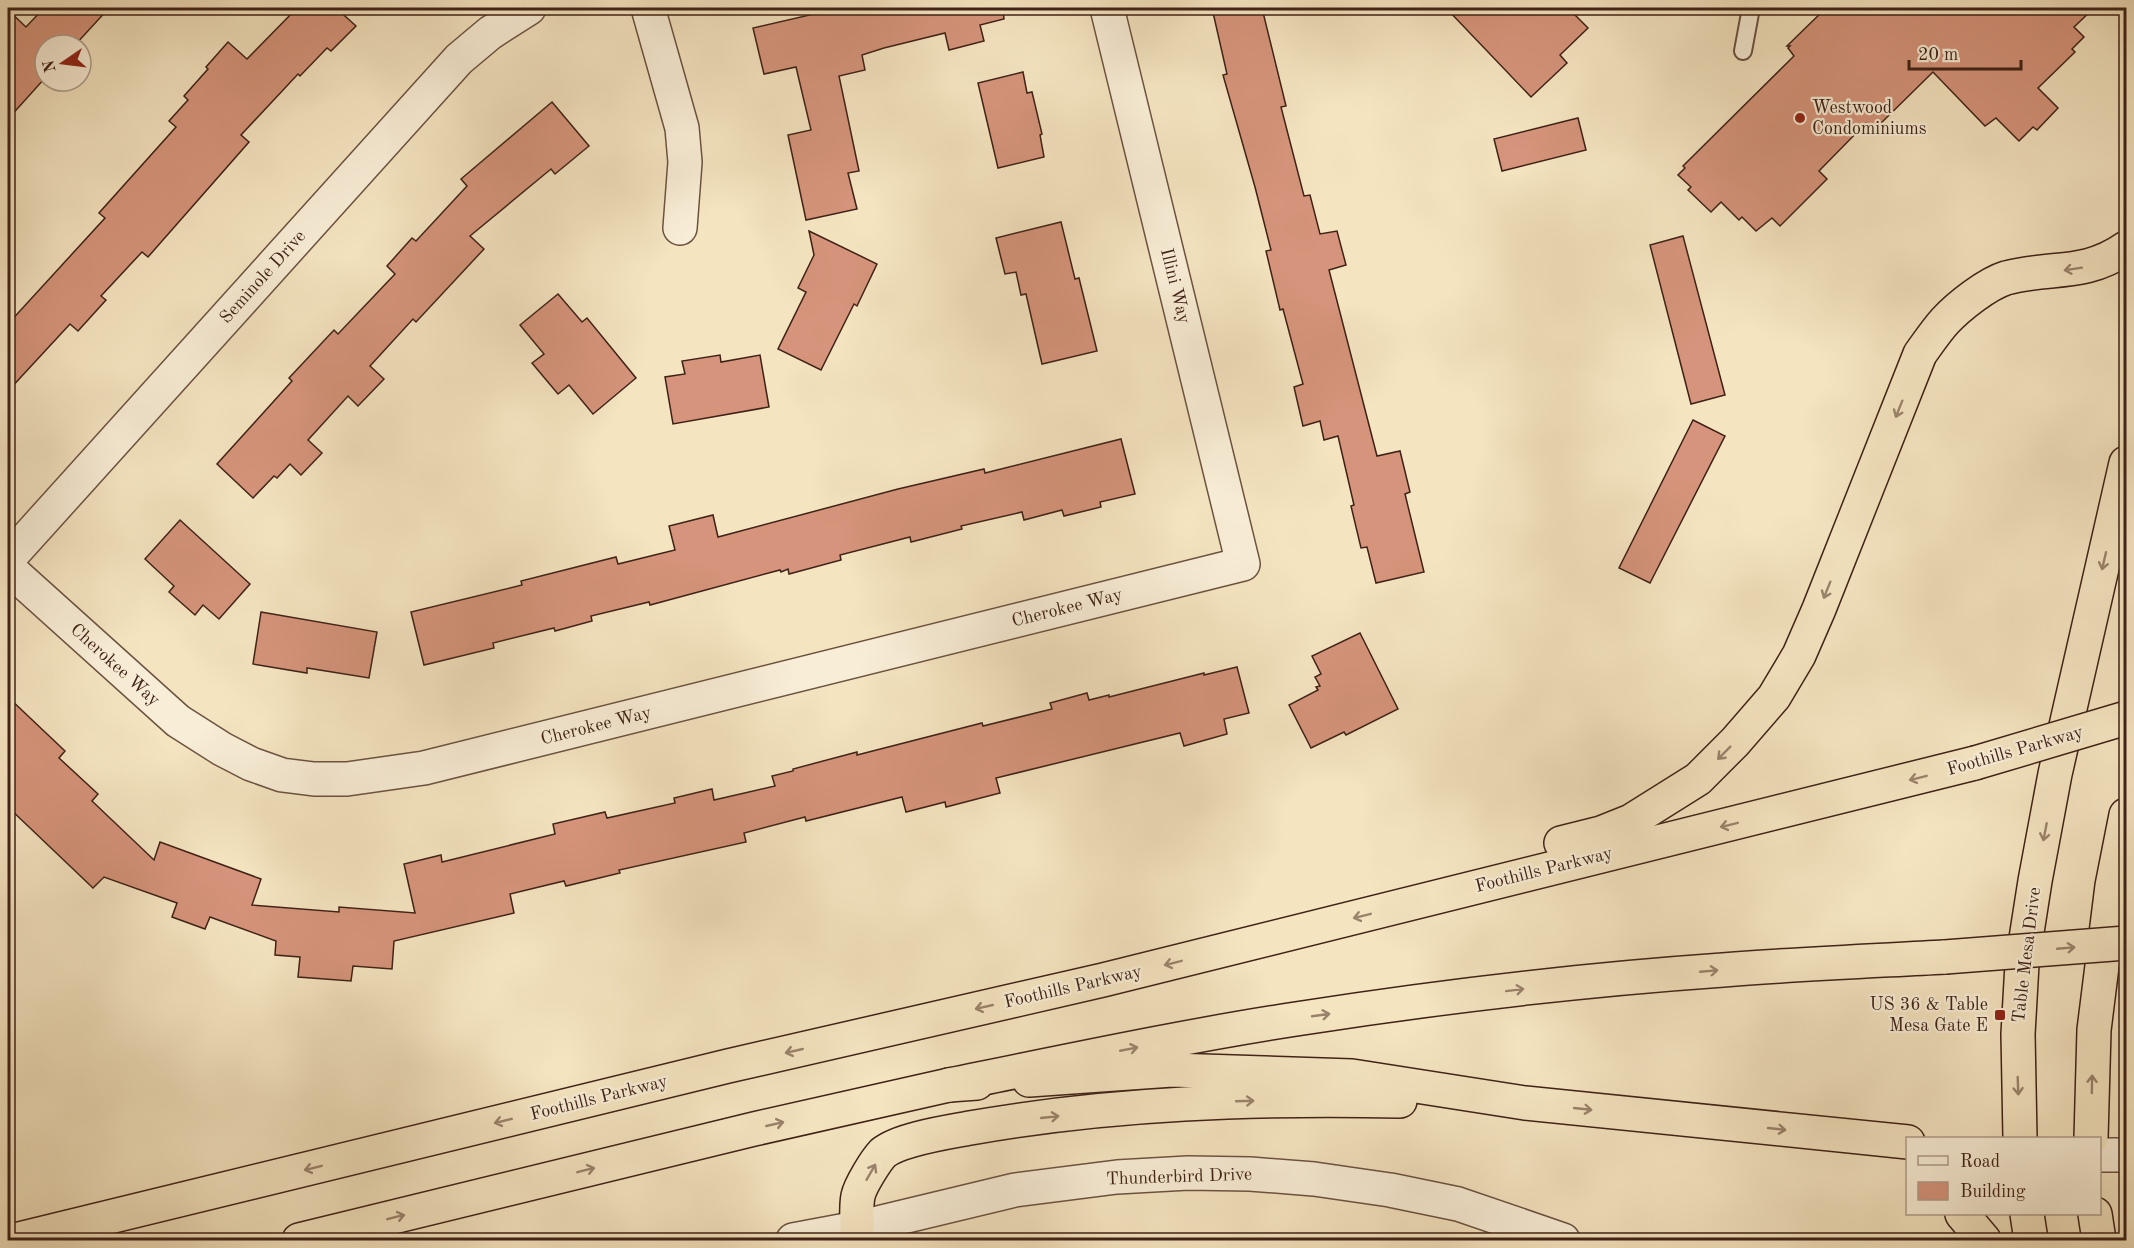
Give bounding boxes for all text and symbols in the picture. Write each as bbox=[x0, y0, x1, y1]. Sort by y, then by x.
north arrow bbox=[33, 33, 93, 93]
scale bar bbox=[1909, 33, 2022, 71]
text: 20 m bbox=[1918, 46, 1958, 64]
text: N bbox=[41, 58, 60, 74]
place label: Westwood Condominiums bbox=[1812, 99, 1927, 138]
marker: Westwood Condominiums bbox=[1793, 111, 1807, 125]
street label: Seminole Drive bbox=[217, 227, 309, 327]
street label: Illini Way bbox=[1157, 246, 1193, 326]
one-way arrow bbox=[2063, 264, 2083, 275]
one-way arrow bbox=[1892, 399, 1903, 418]
one-way arrow bbox=[2098, 551, 2109, 570]
one-way arrow bbox=[1821, 580, 1832, 599]
street label: Cherokee Way bbox=[1010, 585, 1125, 630]
street label: Cherokee Way bbox=[67, 620, 163, 710]
street label: Cherokee Way bbox=[539, 703, 654, 748]
street label: Foothills Parkway bbox=[1945, 723, 2086, 779]
one-way arrow bbox=[1716, 746, 1731, 760]
one-way arrow bbox=[1909, 772, 1928, 784]
one-way arrow bbox=[1720, 819, 1739, 831]
one-way arrow bbox=[2039, 821, 2050, 841]
street label: Foothills Parkway bbox=[1473, 844, 1615, 896]
street label: Table Mesa Drive bbox=[2010, 886, 2044, 1024]
one-way arrow bbox=[1353, 910, 1372, 922]
one-way arrow bbox=[2056, 942, 2076, 953]
one-way arrow bbox=[1164, 957, 1183, 969]
street label: Foothills Parkway bbox=[1002, 962, 1144, 1012]
one-way arrow bbox=[1698, 965, 1718, 976]
one-way arrow bbox=[1504, 985, 1524, 996]
place label: US 36 & Table Mesa Gate E bbox=[1869, 996, 1988, 1035]
one-way arrow bbox=[975, 1002, 994, 1014]
marker: US 36 & Table Mesa Gate E bbox=[1993, 1008, 2007, 1022]
one-way arrow bbox=[1311, 1010, 1331, 1021]
one-way arrow bbox=[1119, 1043, 1139, 1054]
one-way arrow bbox=[785, 1046, 804, 1057]
street label: Foothills Parkway bbox=[528, 1072, 670, 1124]
one-way arrow bbox=[2087, 1075, 2098, 1095]
one-way arrow bbox=[2012, 1076, 2024, 1096]
one-way arrow bbox=[1234, 1096, 1254, 1107]
one-way arrow bbox=[1572, 1104, 1592, 1115]
one-way arrow bbox=[1040, 1111, 1060, 1122]
one-way arrow bbox=[493, 1116, 512, 1128]
one-way arrow bbox=[765, 1118, 784, 1130]
one-way arrow bbox=[1766, 1124, 1786, 1135]
legend bbox=[1906, 1137, 2101, 1215]
text: Road bbox=[1960, 1153, 2000, 1171]
one-way arrow bbox=[304, 1162, 323, 1174]
one-way arrow bbox=[576, 1164, 595, 1176]
one-way arrow bbox=[865, 1164, 877, 1181]
street label: Thunderbird Drive bbox=[1106, 1165, 1252, 1189]
text: Building bbox=[1960, 1183, 2026, 1201]
one-way arrow bbox=[386, 1210, 405, 1222]

